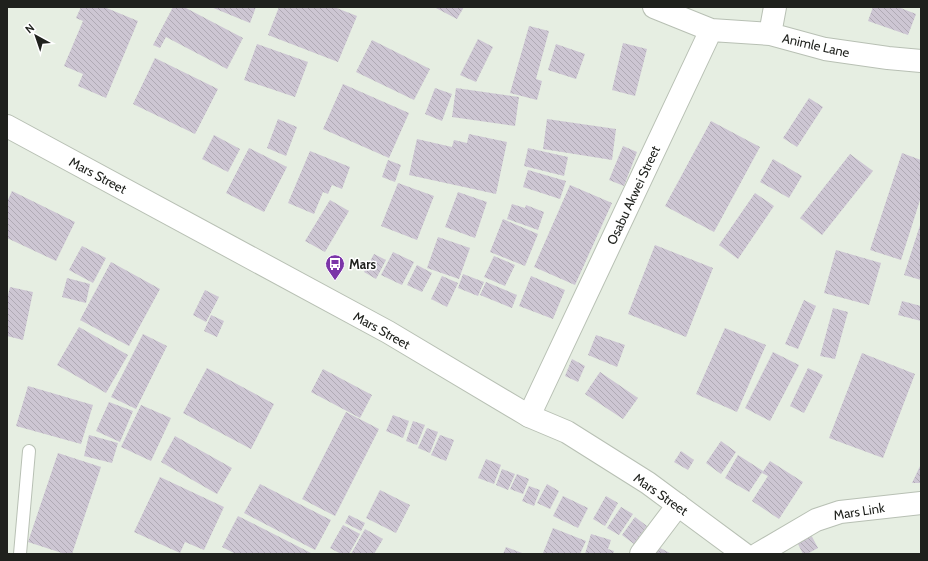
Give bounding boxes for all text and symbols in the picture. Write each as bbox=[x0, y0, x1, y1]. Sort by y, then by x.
north arrow bbox=[16, 16, 56, 56]
text: N bbox=[22, 20, 37, 36]
street label: Animle Lane bbox=[781, 29, 852, 61]
street label: Osabu Akwei Street bbox=[603, 142, 663, 247]
street label: Mars Street bbox=[67, 153, 130, 197]
bus stop icon: Mars bbox=[324, 253, 346, 281]
place label: Mars bbox=[349, 256, 377, 272]
street label: Mars Street bbox=[351, 308, 414, 352]
street label: Mars Street bbox=[631, 470, 692, 519]
street label: Mars Link bbox=[832, 499, 886, 523]

